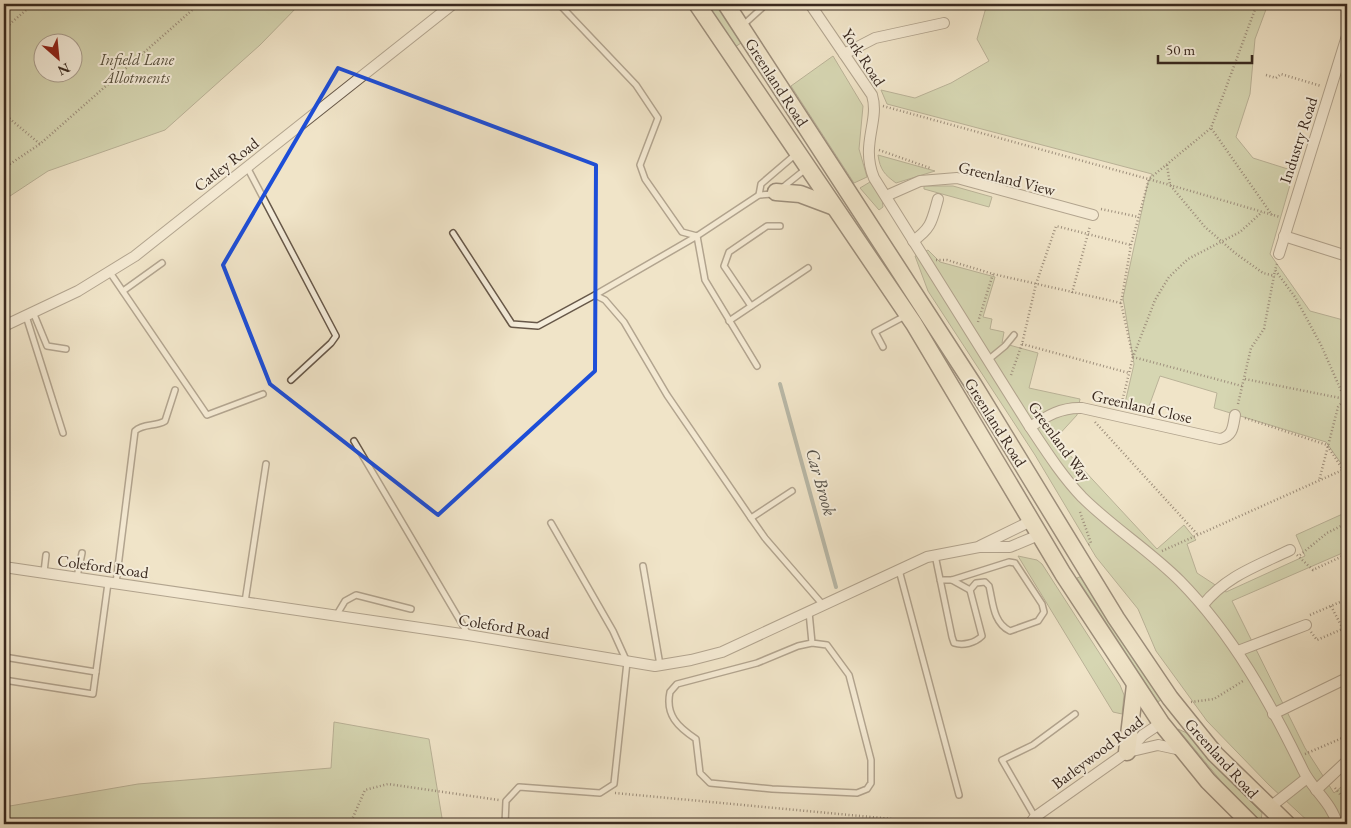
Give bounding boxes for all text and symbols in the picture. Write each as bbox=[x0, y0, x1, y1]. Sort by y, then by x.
street label: York Road bbox=[837, 24, 891, 91]
north arrow bbox=[32, 32, 82, 82]
scale bar bbox=[1158, 32, 1252, 64]
street label: Greenland Road bbox=[740, 34, 813, 131]
text: 50 m bbox=[1166, 40, 1195, 59]
park label: Infield Lane Allotments bbox=[99, 49, 175, 88]
text: N bbox=[54, 59, 73, 80]
street label: Industry Road bbox=[1275, 93, 1323, 186]
street label: Catley Road bbox=[190, 132, 264, 196]
street label: Greenland View bbox=[956, 156, 1059, 201]
street label: Greenland Road bbox=[960, 374, 1032, 472]
street label: Greenland Close bbox=[1090, 385, 1194, 428]
street label: Greenland Way bbox=[1023, 397, 1096, 486]
water label: Car Brook bbox=[801, 446, 842, 518]
street label: Coleford Road bbox=[56, 550, 151, 583]
street label: Coleford Road bbox=[457, 609, 552, 644]
street label: Barleywood Road bbox=[1047, 711, 1148, 794]
street label: Greenland Road bbox=[1180, 714, 1264, 804]

